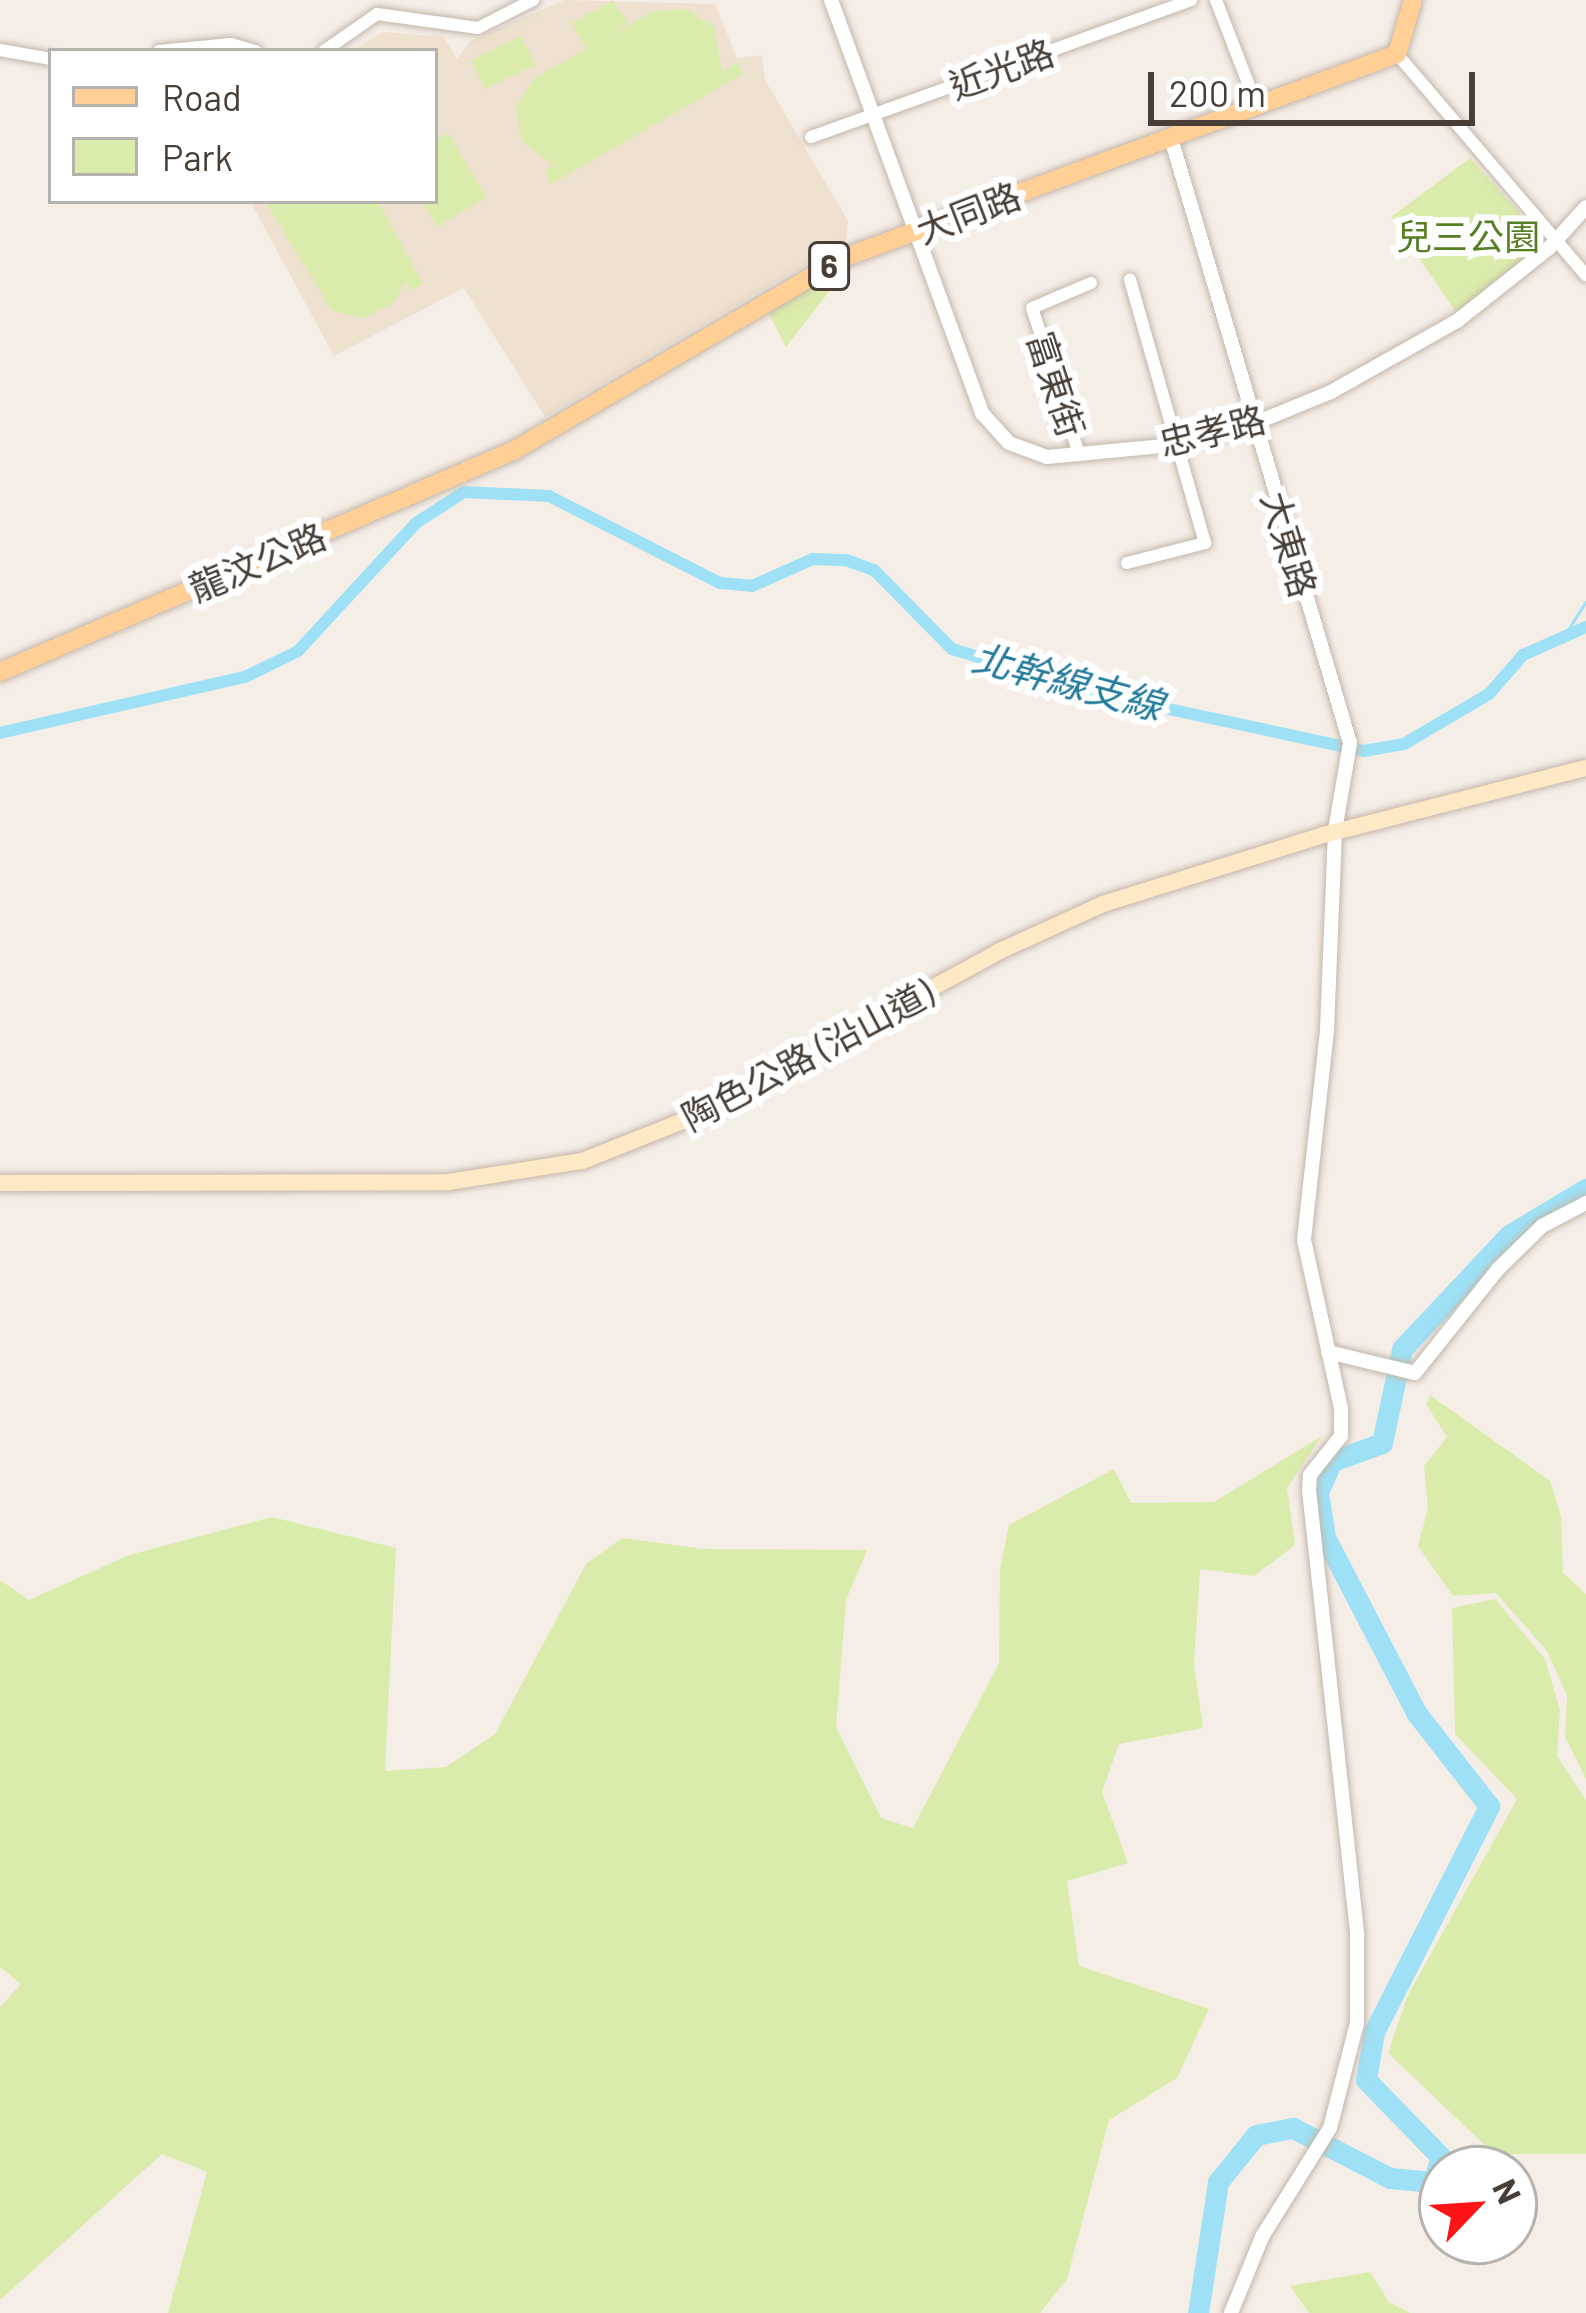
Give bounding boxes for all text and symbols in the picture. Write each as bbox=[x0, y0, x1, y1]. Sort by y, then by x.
street label: 近光路 bbox=[943, 29, 1059, 107]
legend bbox=[48, 48, 438, 204]
scale bar bbox=[1154, 48, 1481, 122]
text: 200 m bbox=[1169, 71, 1266, 114]
text: Road bbox=[162, 75, 242, 118]
text: Park bbox=[162, 135, 233, 178]
street label: 大同路 bbox=[910, 172, 1026, 252]
park label: 兒三公園 bbox=[1396, 214, 1540, 258]
road number: 6 bbox=[808, 239, 850, 293]
street label: 富東街 bbox=[1020, 326, 1094, 442]
street label: 忠孝路 bbox=[1154, 396, 1270, 464]
street label: 大東路 bbox=[1254, 486, 1326, 602]
street label: 龍汶公路 bbox=[182, 513, 332, 609]
water label: 北幹線支線 bbox=[968, 633, 1168, 729]
street label: 陶色公路 (沿山道) bbox=[674, 970, 940, 1138]
north arrow bbox=[1418, 2145, 1538, 2265]
text: N bbox=[1485, 2173, 1531, 2209]

